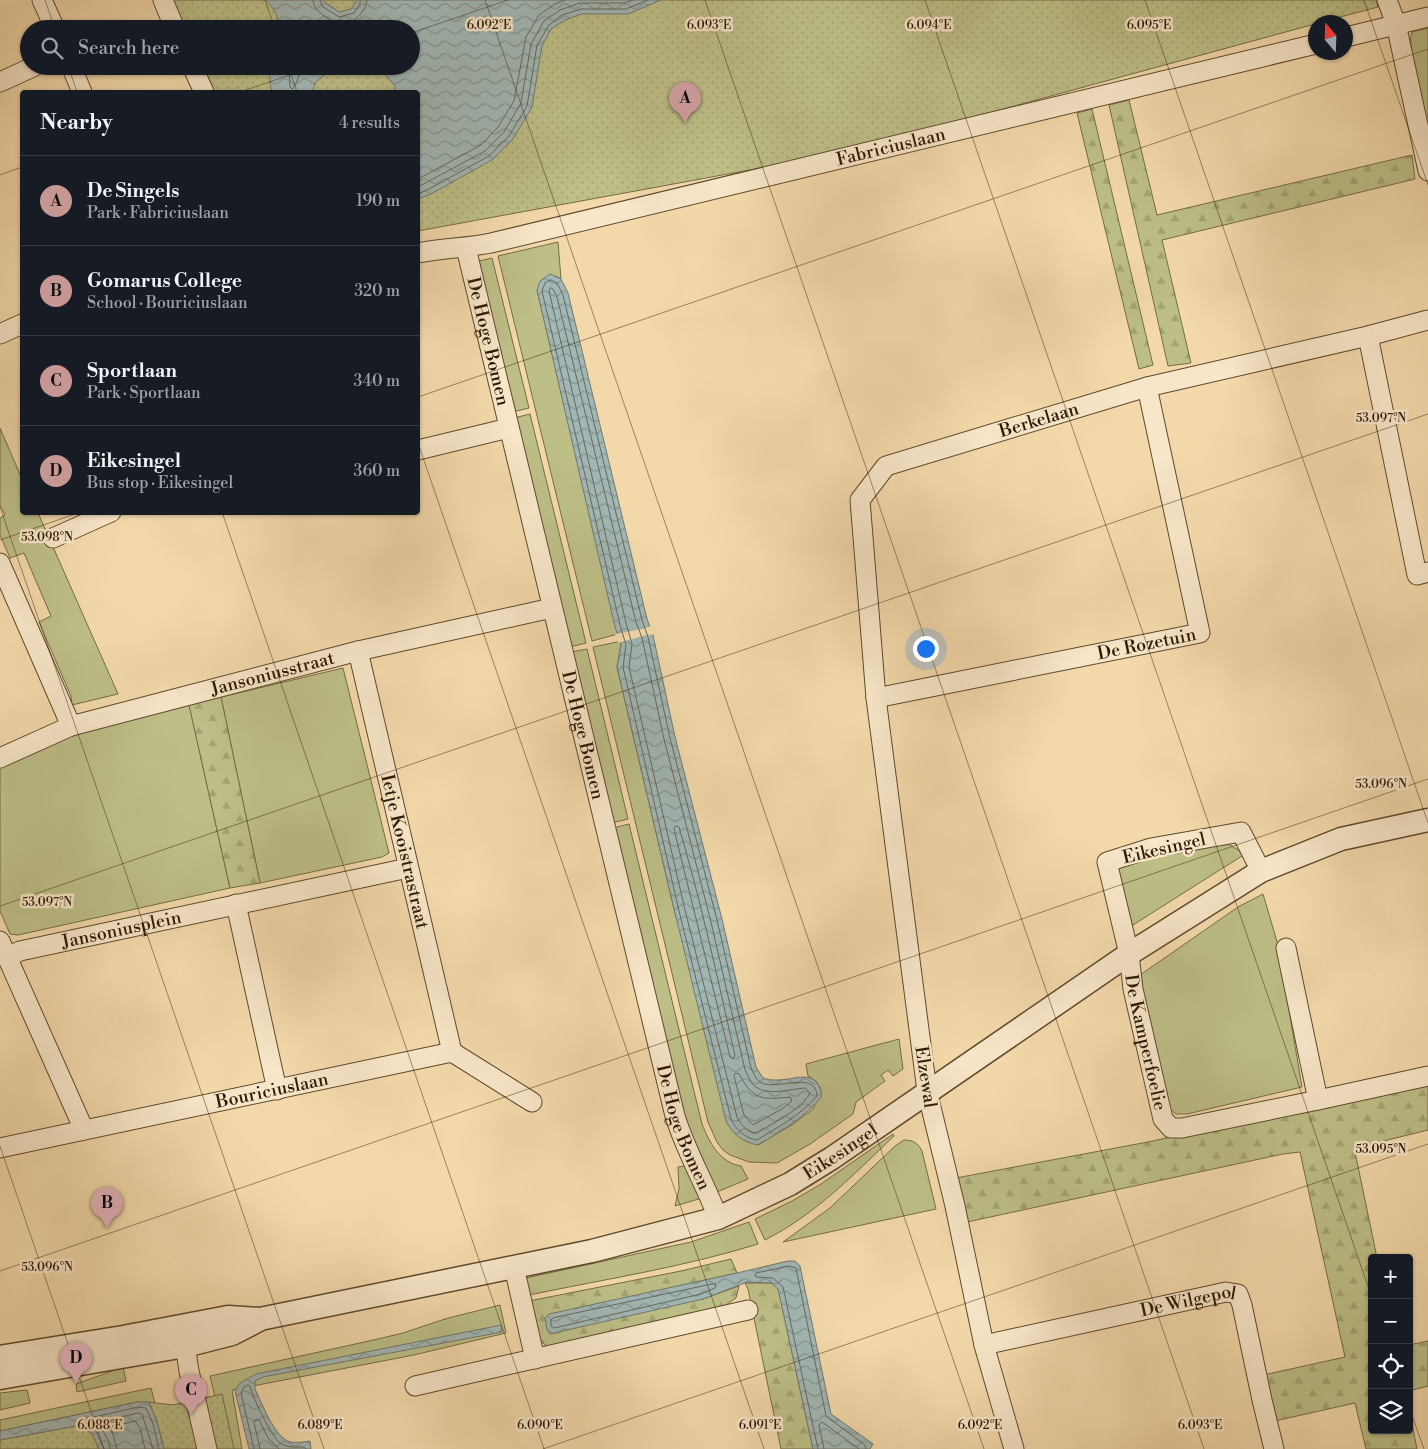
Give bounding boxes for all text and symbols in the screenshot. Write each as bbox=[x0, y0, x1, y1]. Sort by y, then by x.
north arrow bbox=[1308, 15, 1353, 60]
text: 6.092°E bbox=[467, 18, 511, 33]
text: 6.093°E bbox=[687, 18, 731, 33]
text: 6.094°E bbox=[907, 18, 951, 33]
text: 6.095°E bbox=[1127, 18, 1171, 33]
search box bbox=[20, 20, 420, 75]
icon: search bbox=[38, 34, 66, 62]
text: Search here bbox=[78, 36, 179, 60]
pin: A bbox=[669, 82, 701, 123]
text: Nearby bbox=[40, 110, 113, 136]
text: 4 results bbox=[339, 113, 400, 133]
street label: Fabriciuslaan bbox=[834, 123, 948, 171]
text: De Singels bbox=[87, 179, 179, 203]
text: A bbox=[50, 191, 62, 211]
text: 190 m bbox=[356, 191, 400, 211]
text: Park · Fabriciuslaan bbox=[87, 203, 229, 223]
text: Gomarus College bbox=[87, 269, 242, 293]
street label: De Hoge Bomen bbox=[461, 275, 515, 408]
text: B bbox=[50, 281, 62, 301]
text: 320 m bbox=[354, 281, 400, 301]
text: School · Bouriciuslaan bbox=[87, 293, 247, 313]
text: Sportlaan bbox=[87, 359, 177, 383]
text: C bbox=[50, 371, 62, 391]
text: 340 m bbox=[353, 371, 400, 391]
text: Park · Sportlaan bbox=[87, 383, 201, 403]
street label: Berkelaan bbox=[995, 397, 1082, 443]
text: 53.097°N bbox=[1356, 411, 1406, 426]
text: Eikesingel bbox=[87, 449, 181, 473]
text: D bbox=[50, 461, 62, 481]
text: 360 m bbox=[354, 461, 400, 481]
text: Bus stop · Eikesingel bbox=[87, 473, 233, 493]
text: 53.098°N bbox=[21, 530, 73, 545]
street label: De Rozetuin bbox=[1095, 623, 1198, 665]
your location bbox=[913, 636, 939, 662]
street label: Jansoniusstraat bbox=[207, 647, 337, 701]
street label: De Hoge Bomen bbox=[556, 668, 609, 802]
street label: Ietje Kooistrastraat bbox=[375, 772, 434, 932]
text: 53.096°N bbox=[1355, 777, 1407, 792]
street label: Eikesingel bbox=[1120, 828, 1209, 869]
text: 53.097°N bbox=[22, 895, 72, 910]
street label: Jansoniusplein bbox=[59, 906, 184, 954]
street label: De Kamperfoelie bbox=[1119, 973, 1172, 1113]
street label: Elzewal bbox=[909, 1044, 942, 1110]
street label: De Hoge Bomen bbox=[651, 1062, 716, 1194]
street label: Bouriciuslaan bbox=[213, 1068, 331, 1114]
street label: Eikesingel bbox=[799, 1119, 883, 1185]
text: 53.095°N bbox=[1355, 1142, 1407, 1157]
pin: B bbox=[91, 1187, 123, 1228]
map controls bbox=[1368, 1254, 1413, 1434]
button: + bbox=[1368, 1254, 1413, 1299]
text: 53.096°N bbox=[21, 1260, 73, 1275]
street label: De Wilgepol bbox=[1138, 1280, 1239, 1322]
button: − bbox=[1368, 1299, 1413, 1344]
pin: D bbox=[60, 1342, 92, 1383]
button: locate bbox=[1368, 1344, 1413, 1389]
pin: C bbox=[175, 1374, 207, 1415]
button: layers bbox=[1368, 1389, 1413, 1434]
text: 6.088°E bbox=[77, 1418, 123, 1433]
text: 6.089°E bbox=[297, 1418, 343, 1433]
text: 6.090°E bbox=[517, 1418, 563, 1433]
text: 6.091°E bbox=[739, 1418, 781, 1433]
text: 6.092°E bbox=[958, 1418, 1002, 1433]
text: 6.093°E bbox=[1178, 1418, 1222, 1433]

